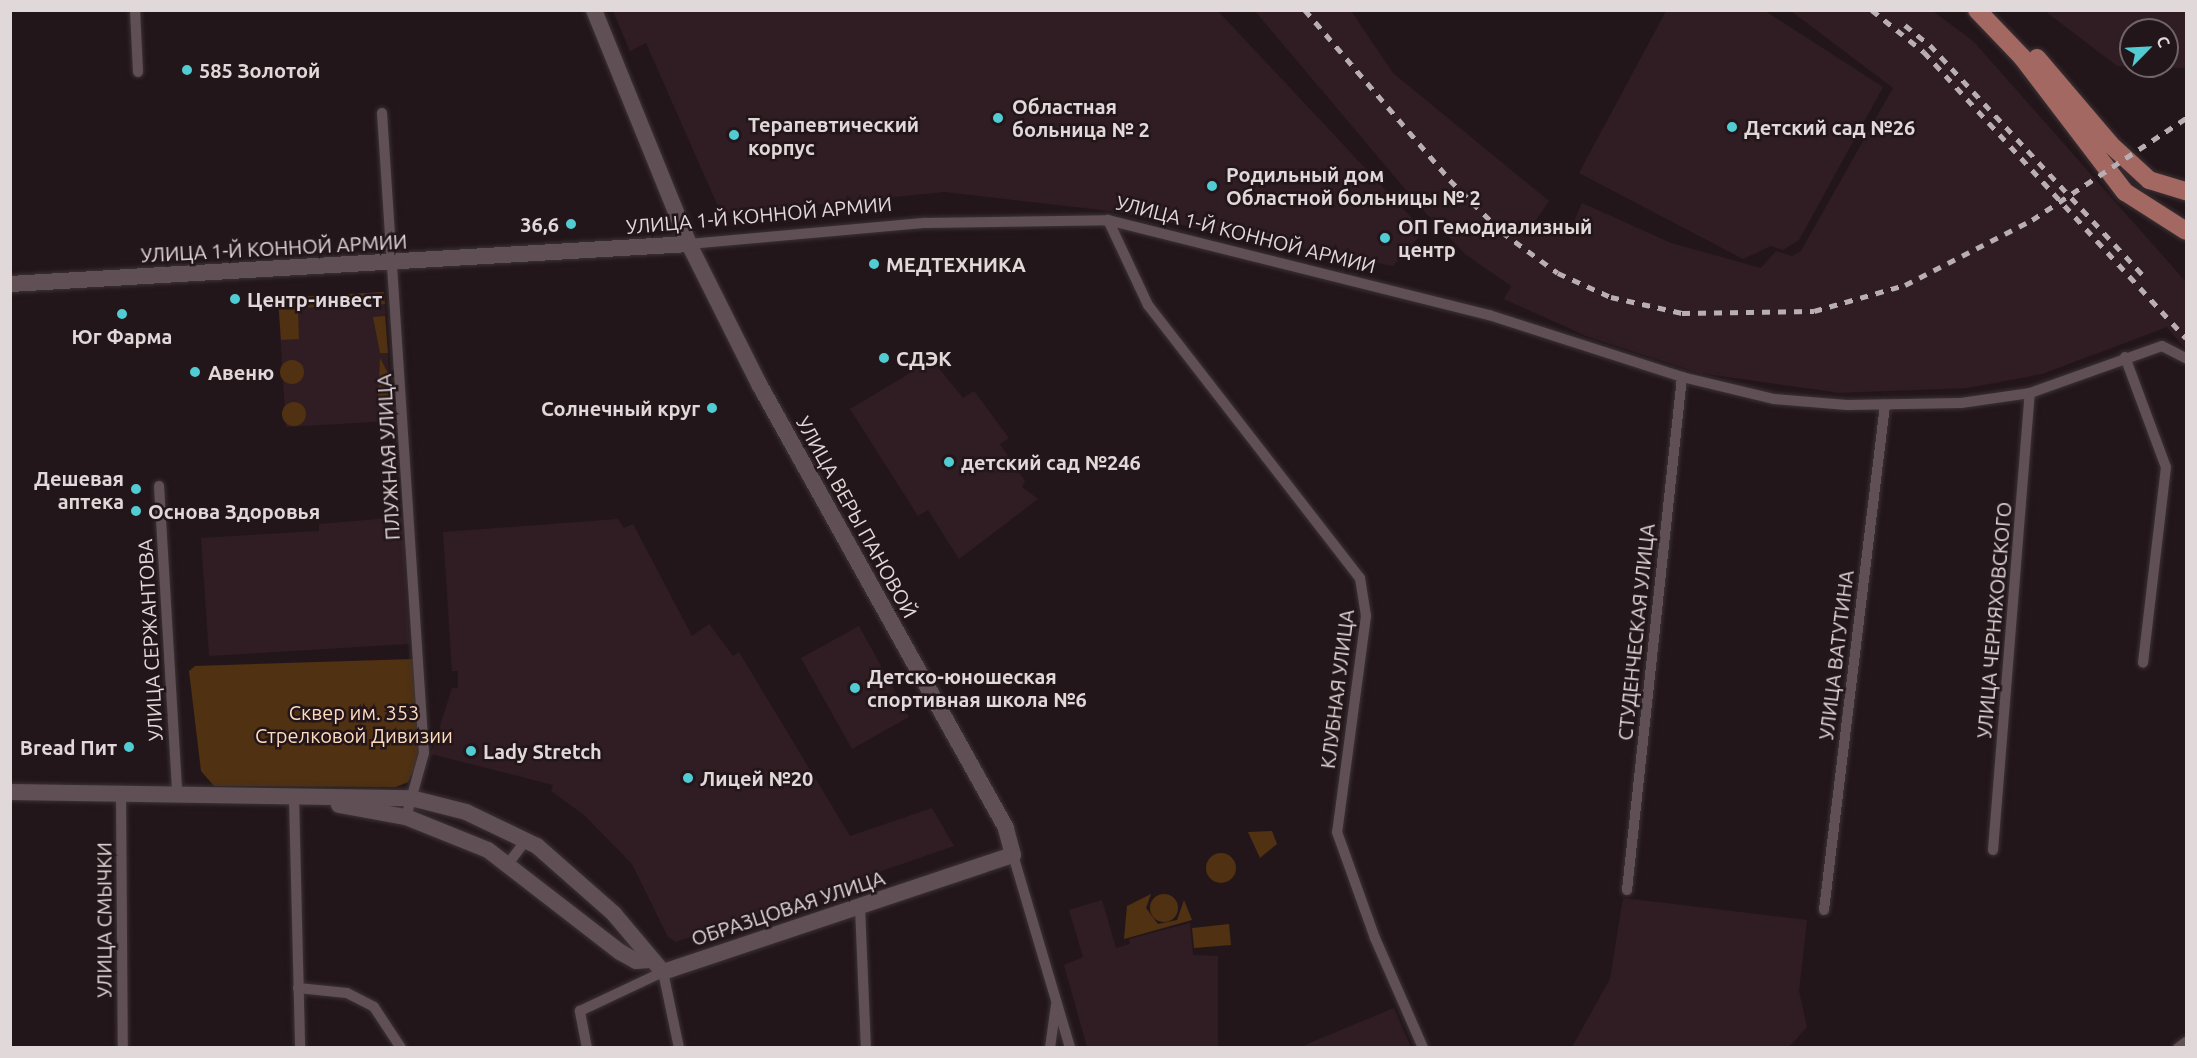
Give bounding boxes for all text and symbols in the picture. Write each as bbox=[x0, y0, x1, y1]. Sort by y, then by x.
north arrow bbox=[2119, 18, 2179, 78]
text: С bbox=[2153, 33, 2174, 50]
place label: 585 Золотой bbox=[199, 58, 320, 82]
marker: 585 Золотой bbox=[180, 63, 194, 77]
place label: Областная больница № 2 bbox=[1012, 94, 1150, 141]
marker: Областная больница № 2 bbox=[989, 109, 1007, 127]
place label: Терапевтический корпус bbox=[748, 112, 919, 159]
place label: Детский сад №26 bbox=[1744, 115, 1915, 139]
marker: Детский сад №26 bbox=[1725, 120, 1739, 134]
marker: Терапевтический корпус bbox=[725, 126, 743, 144]
place label: Родильный дом Областной больницы № 2 bbox=[1226, 162, 1481, 209]
marker: Родильный дом Областной больницы № 2 bbox=[1203, 177, 1221, 195]
street label: УЛИЦА 1-Й КОННОЙ АРМИИ bbox=[1114, 190, 1378, 278]
street label: УЛИЦА 1-Й КОННОЙ АРМИИ bbox=[625, 191, 893, 239]
place label: 36,6 bbox=[520, 212, 559, 236]
place label: ОП Гемодиализный центр bbox=[1398, 214, 1592, 261]
marker: 36,6 bbox=[564, 217, 578, 231]
street label: УЛИЦА 1-Й КОННОЙ АРМИИ bbox=[140, 229, 408, 267]
marker: ОП Гемодиализный центр bbox=[1376, 229, 1394, 247]
place label: МЕДТЕХНИКА bbox=[886, 252, 1026, 276]
marker: МЕДТЕХНИКА bbox=[867, 257, 881, 271]
place label: Центр-инвест bbox=[247, 287, 382, 311]
marker: Центр-инвест bbox=[228, 292, 242, 306]
marker: Юг Фарма bbox=[115, 307, 129, 321]
place label: Юг Фарма bbox=[72, 324, 172, 348]
place label: СДЭК bbox=[896, 346, 952, 370]
marker: СДЭК bbox=[877, 351, 891, 365]
place label: Авеню bbox=[208, 360, 274, 384]
marker: Авеню bbox=[186, 363, 204, 381]
street label: ПЛУЖНАЯ УЛИЦА bbox=[372, 373, 404, 541]
place label: Солнечный круг bbox=[541, 396, 700, 420]
marker: Солнечный круг bbox=[705, 401, 719, 415]
street label: УЛИЦА ВЕРЫ ПАНОВОЙ bbox=[792, 412, 922, 622]
place label: детский сад №246 bbox=[961, 450, 1141, 474]
marker: детский сад №246 bbox=[942, 455, 956, 469]
place label: Дешевая аптека bbox=[34, 466, 124, 513]
marker: Дешевая аптека bbox=[129, 482, 143, 496]
place label: Основа Здоровья bbox=[148, 499, 320, 523]
street label: УЛИЦА ЧЕРНЯХОВСКОГО bbox=[1972, 501, 2016, 739]
marker: Основа Здоровья bbox=[129, 504, 143, 518]
street label: СТУДЕНЧЕСКАЯ УЛИЦА bbox=[1613, 522, 1659, 742]
street label: УЛИЦА СЕРЖАНТОВА bbox=[133, 538, 167, 742]
street label: УЛИЦА ВАТУТИНА bbox=[1814, 569, 1858, 741]
street label: КЛУБНАЯ УЛИЦА bbox=[1315, 608, 1359, 770]
place label: Детско-юношеская спортивная школа №6 bbox=[867, 664, 1087, 711]
marker: Детско-юношеская спортивная школа №6 bbox=[848, 681, 862, 695]
park label: Сквер им. 353 Стрелковой Дивизии bbox=[255, 700, 453, 747]
place label: Bread Пит bbox=[20, 735, 117, 759]
place label: Lady Stretch bbox=[483, 739, 602, 763]
marker: Bread Пит bbox=[122, 740, 136, 754]
marker: Lady Stretch bbox=[464, 744, 478, 758]
place label: Лицей №20 bbox=[700, 766, 813, 790]
marker: Лицей №20 bbox=[681, 771, 695, 785]
street label: УЛИЦА СМЫЧКИ bbox=[92, 842, 116, 998]
street label: ОБРАЗЦОВАЯ УЛИЦА bbox=[688, 865, 888, 951]

